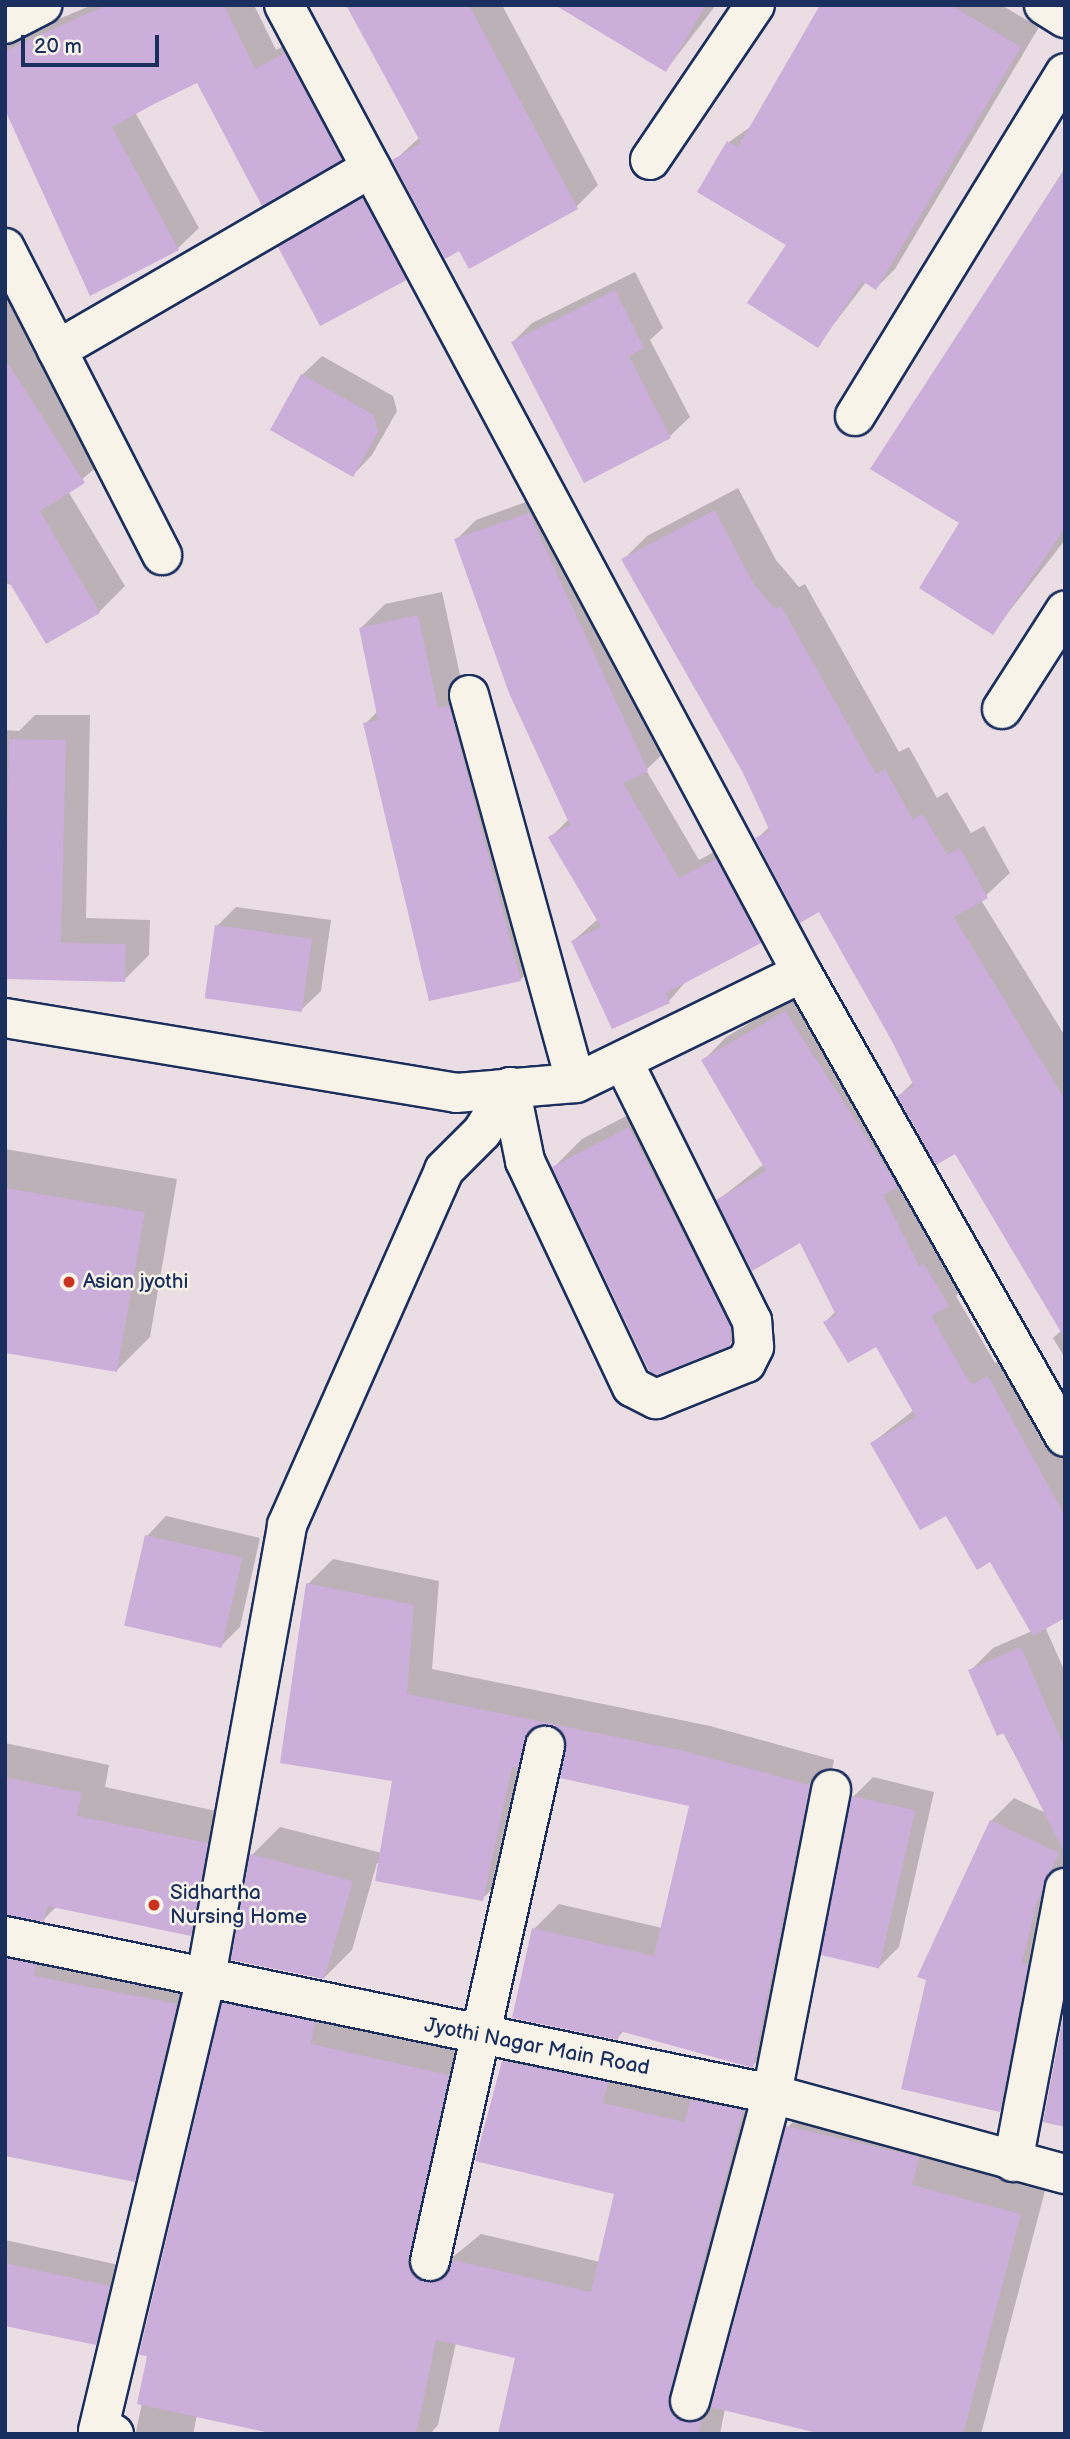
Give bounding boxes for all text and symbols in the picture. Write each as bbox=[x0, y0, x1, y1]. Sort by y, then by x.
scale bar bbox=[24, 21, 163, 65]
text: 20 m bbox=[34, 34, 82, 59]
place label: Asian jyothi bbox=[83, 1269, 188, 1295]
marker: Asian jyothi bbox=[61, 1274, 77, 1290]
place label: Sidhartha Nursing Home bbox=[170, 1880, 307, 1930]
marker: Sidhartha Nursing Home bbox=[144, 1895, 164, 1915]
street label: Jyothi Nagar Main Road bbox=[422, 2013, 652, 2081]

